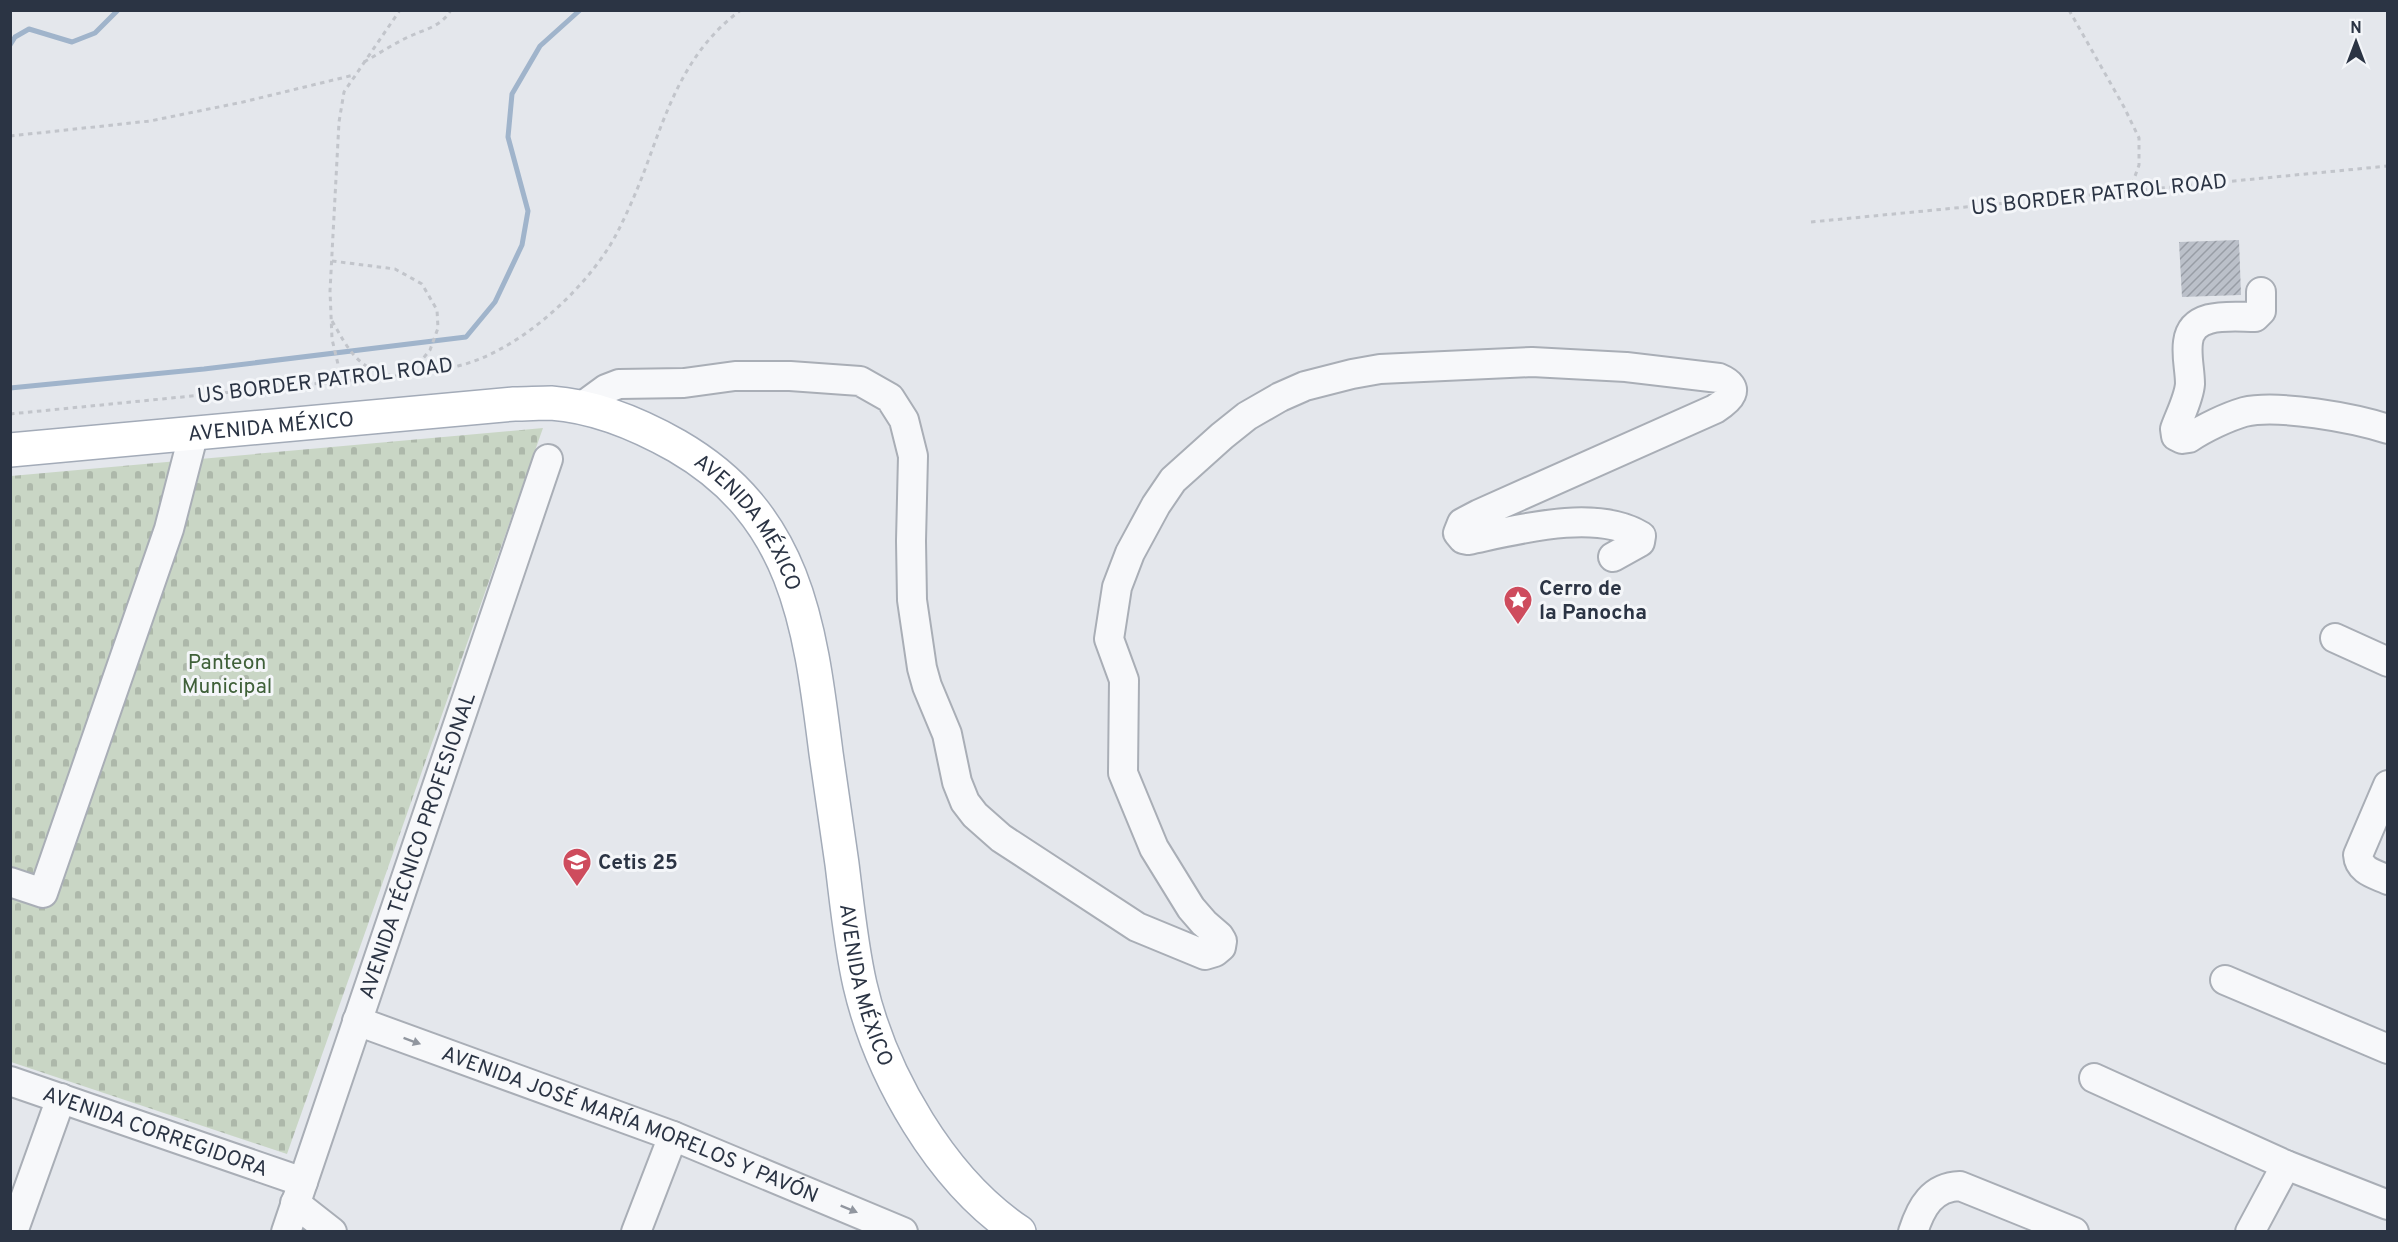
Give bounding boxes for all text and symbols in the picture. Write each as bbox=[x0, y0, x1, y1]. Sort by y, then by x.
north arrow bbox=[2326, 12, 2386, 72]
text: N bbox=[2350, 19, 2362, 39]
street label: US BORDER PATROL ROAD bbox=[1970, 169, 2229, 222]
street label: US BORDER PATROL ROAD bbox=[196, 352, 455, 411]
street label: AVENIDA MÉXICO bbox=[187, 407, 355, 449]
street label: AVENIDA MÉXICO bbox=[688, 449, 806, 595]
place label: Cerro de la Panocha bbox=[1539, 576, 1647, 627]
place icon: Cerro de la Panocha bbox=[1502, 584, 1534, 626]
park label: Panteon Municipal bbox=[182, 650, 272, 701]
street label: AVENIDA TÉCNICO PROFESIONAL bbox=[354, 689, 483, 1003]
school or university icon: Cetis 25 bbox=[561, 846, 593, 888]
place label: Cetis 25 bbox=[598, 850, 678, 877]
street label: AVENIDA MÉXICO bbox=[832, 903, 898, 1071]
one-way arrow bbox=[403, 1037, 421, 1046]
street label: AVENIDA JOSÉ MARÍA MORELOS Y PAVÓN bbox=[438, 1041, 822, 1210]
street label: AVENIDA CORREGIDORA bbox=[39, 1081, 271, 1184]
one-way arrow bbox=[840, 1204, 858, 1214]

